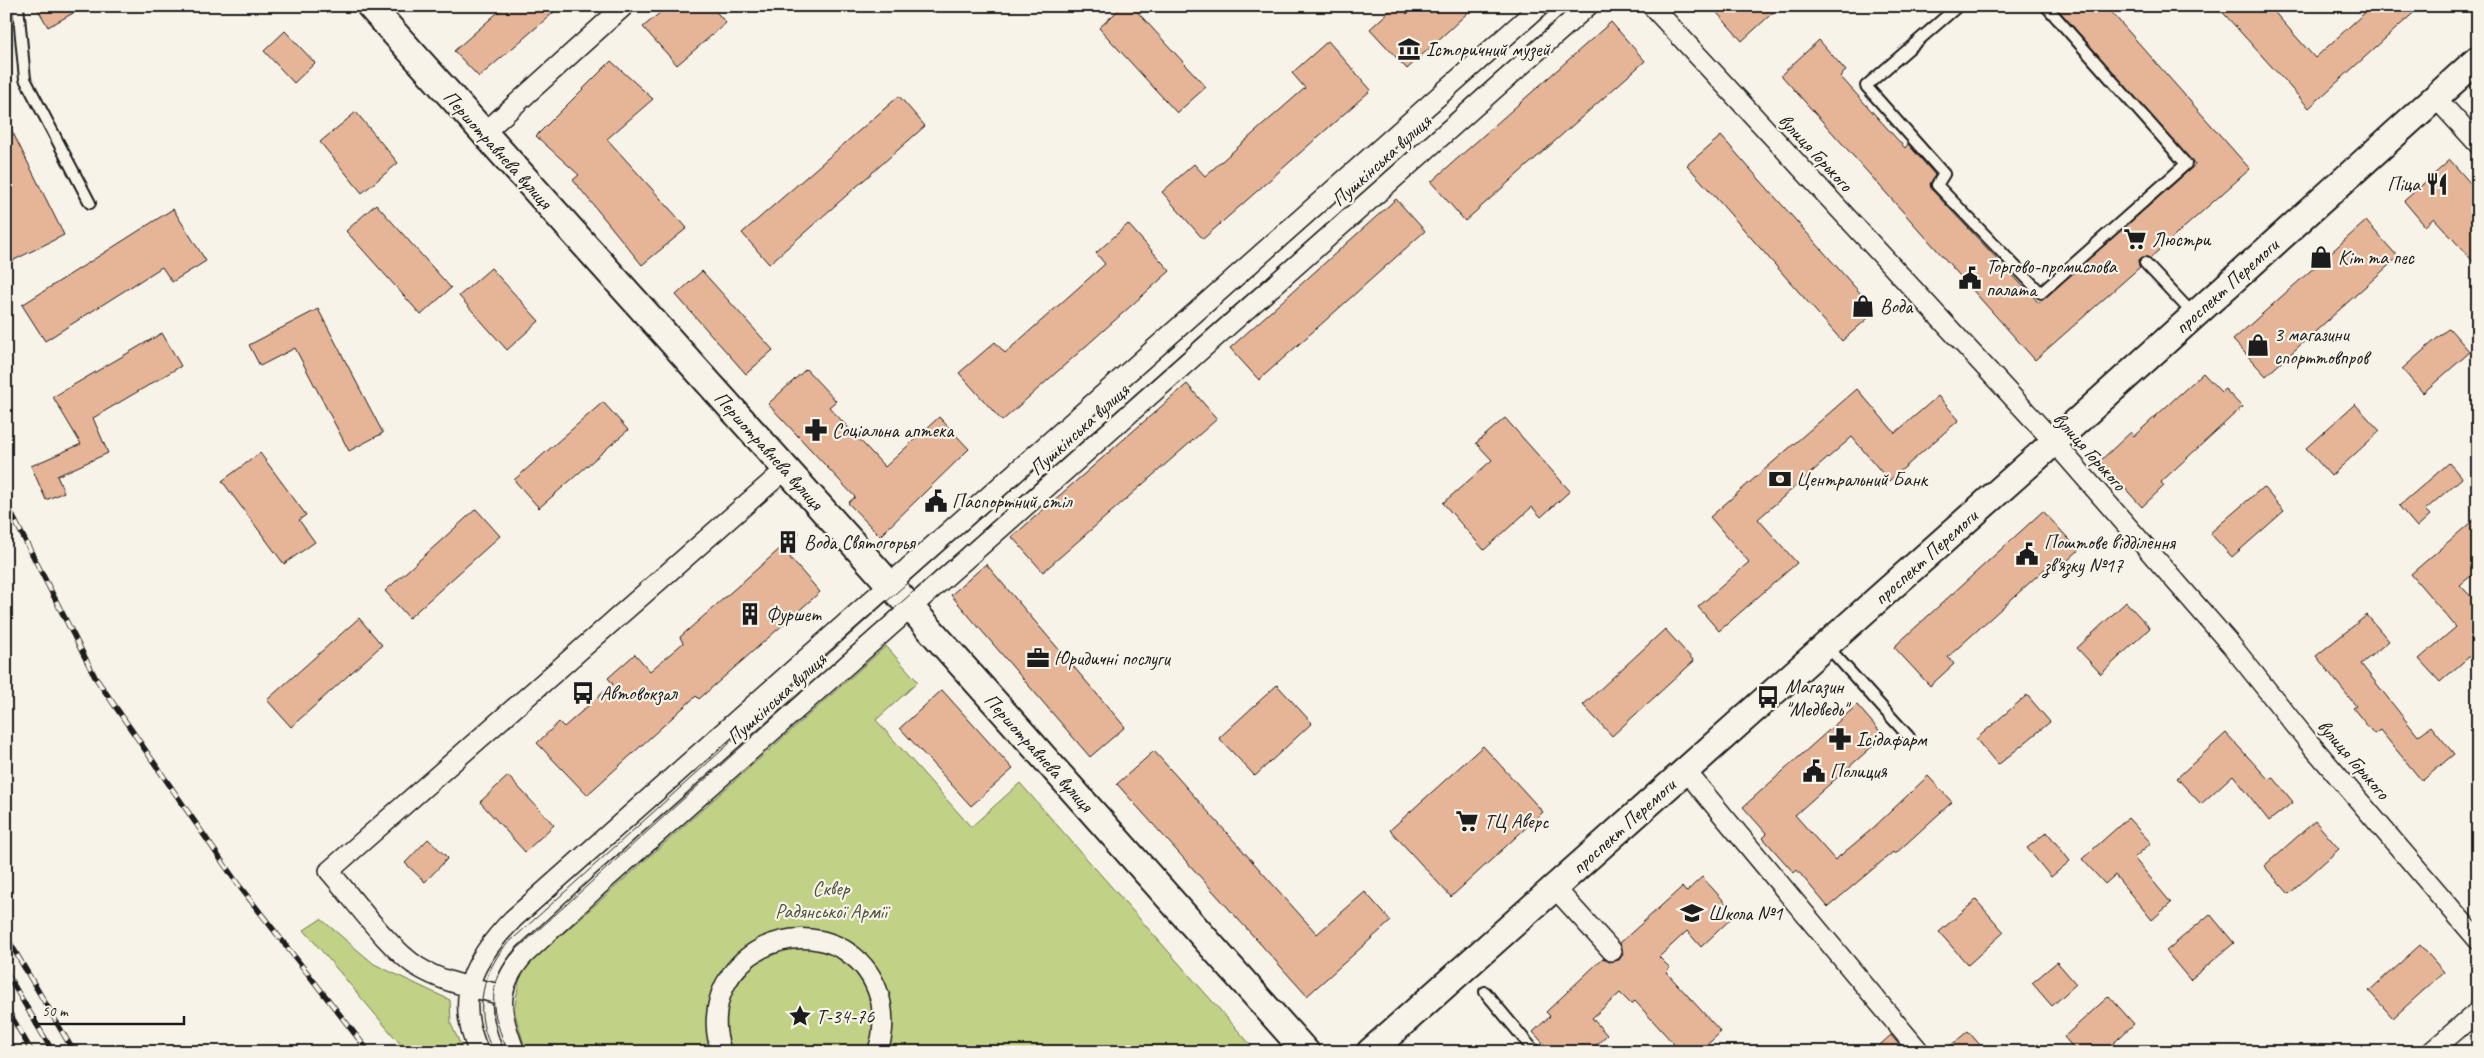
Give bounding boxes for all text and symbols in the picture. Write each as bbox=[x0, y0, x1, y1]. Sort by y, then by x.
museum icon: Історичний музей bbox=[1396, 36, 1422, 62]
place label: Історичний музей bbox=[1426, 37, 1551, 62]
street label: Першотравнева вулиця bbox=[438, 85, 559, 215]
street label: вулиця Горького bbox=[1773, 108, 1859, 197]
street label: Пушкінська вулиця bbox=[1326, 109, 1437, 212]
restaurant icon: Піца bbox=[2424, 171, 2450, 197]
place label: Піца bbox=[2387, 172, 2421, 197]
supermarket icon: Люстри bbox=[2122, 226, 2148, 252]
place label: Люстри bbox=[2152, 227, 2212, 252]
street label: проспект Перемоги bbox=[2169, 232, 2285, 340]
shop icon: Кіт та пес bbox=[2308, 244, 2334, 270]
place label: Кіт та пес bbox=[2338, 245, 2415, 270]
place label: Торгово-промислова палата bbox=[1986, 254, 2118, 302]
public building icon: Торгово-промислова палата bbox=[1957, 265, 1983, 291]
shop icon: Вода bbox=[1850, 293, 1876, 319]
place label: Вода bbox=[1880, 294, 1914, 319]
place label: 3 магазини спорттовпров bbox=[2274, 322, 2372, 370]
shop icon: 3 магазини спорттовпров bbox=[2245, 332, 2271, 358]
street label: Пушкінська вулиця bbox=[1024, 378, 1135, 481]
street label: Першотравнева вулиця bbox=[709, 386, 830, 516]
street label: вулиця Горького bbox=[2048, 407, 2132, 497]
pharmacy icon: Соціальна аптека bbox=[803, 417, 829, 443]
place label: Соціальна аптека bbox=[832, 418, 955, 443]
bank icon: Центральний Банк bbox=[1767, 466, 1793, 492]
place label: Центральний Банк bbox=[1796, 467, 1929, 492]
public building icon: Паспортний стіл bbox=[923, 488, 949, 514]
place label: Паспортний стіл bbox=[952, 489, 1073, 514]
street label: проспект Перемоги bbox=[1868, 503, 1984, 611]
building icon: Вода Святогорья bbox=[775, 529, 801, 555]
place label: Вода Святогорья bbox=[804, 530, 917, 555]
place label: Поштове відділення зв'язку №17 bbox=[2041, 530, 2176, 579]
public building icon: Поштове відділення зв'язку №17 bbox=[2014, 541, 2040, 567]
building icon: Фуршет bbox=[737, 601, 763, 627]
place label: Фуршет bbox=[766, 602, 822, 627]
office icon: Юридичні послуги bbox=[1025, 645, 1051, 671]
place label: Юридичні послуги bbox=[1054, 646, 1171, 671]
street label: Пушкінська вулиця bbox=[721, 647, 832, 750]
place label: Магазин "Мєдвєдь" bbox=[1785, 674, 1852, 722]
bus stop icon: Автовокзал bbox=[570, 680, 596, 706]
place label: Автовокзал bbox=[600, 681, 678, 706]
bus stop icon: Магазин "Мєдвєдь" bbox=[1755, 684, 1781, 710]
street label: Першотравнева вулиця bbox=[979, 688, 1100, 818]
street label: вулиця Горького bbox=[2312, 714, 2396, 805]
pharmacy icon: Ісідафарм bbox=[1827, 726, 1853, 752]
place label: Ісідафарм bbox=[1856, 727, 1928, 752]
public building icon: Полиция bbox=[1801, 758, 1827, 784]
place label: Полиция bbox=[1830, 759, 1887, 784]
street label: проспект Перемоги bbox=[1566, 772, 1682, 880]
supermarket icon: ТЦ Аверс bbox=[1454, 808, 1480, 834]
place label: ТЦ Аверс bbox=[1484, 809, 1549, 834]
park label: Сквер Радянської Армії bbox=[775, 876, 891, 924]
school or university icon: Школа №1 bbox=[1679, 900, 1705, 926]
place label: Школа №1 bbox=[1708, 901, 1783, 926]
scale bar bbox=[35, 993, 184, 1025]
text: 50 m bbox=[42, 1002, 69, 1021]
place icon: Т-34-76 bbox=[787, 1003, 813, 1029]
place label: Т-34-76 bbox=[816, 1004, 875, 1029]

